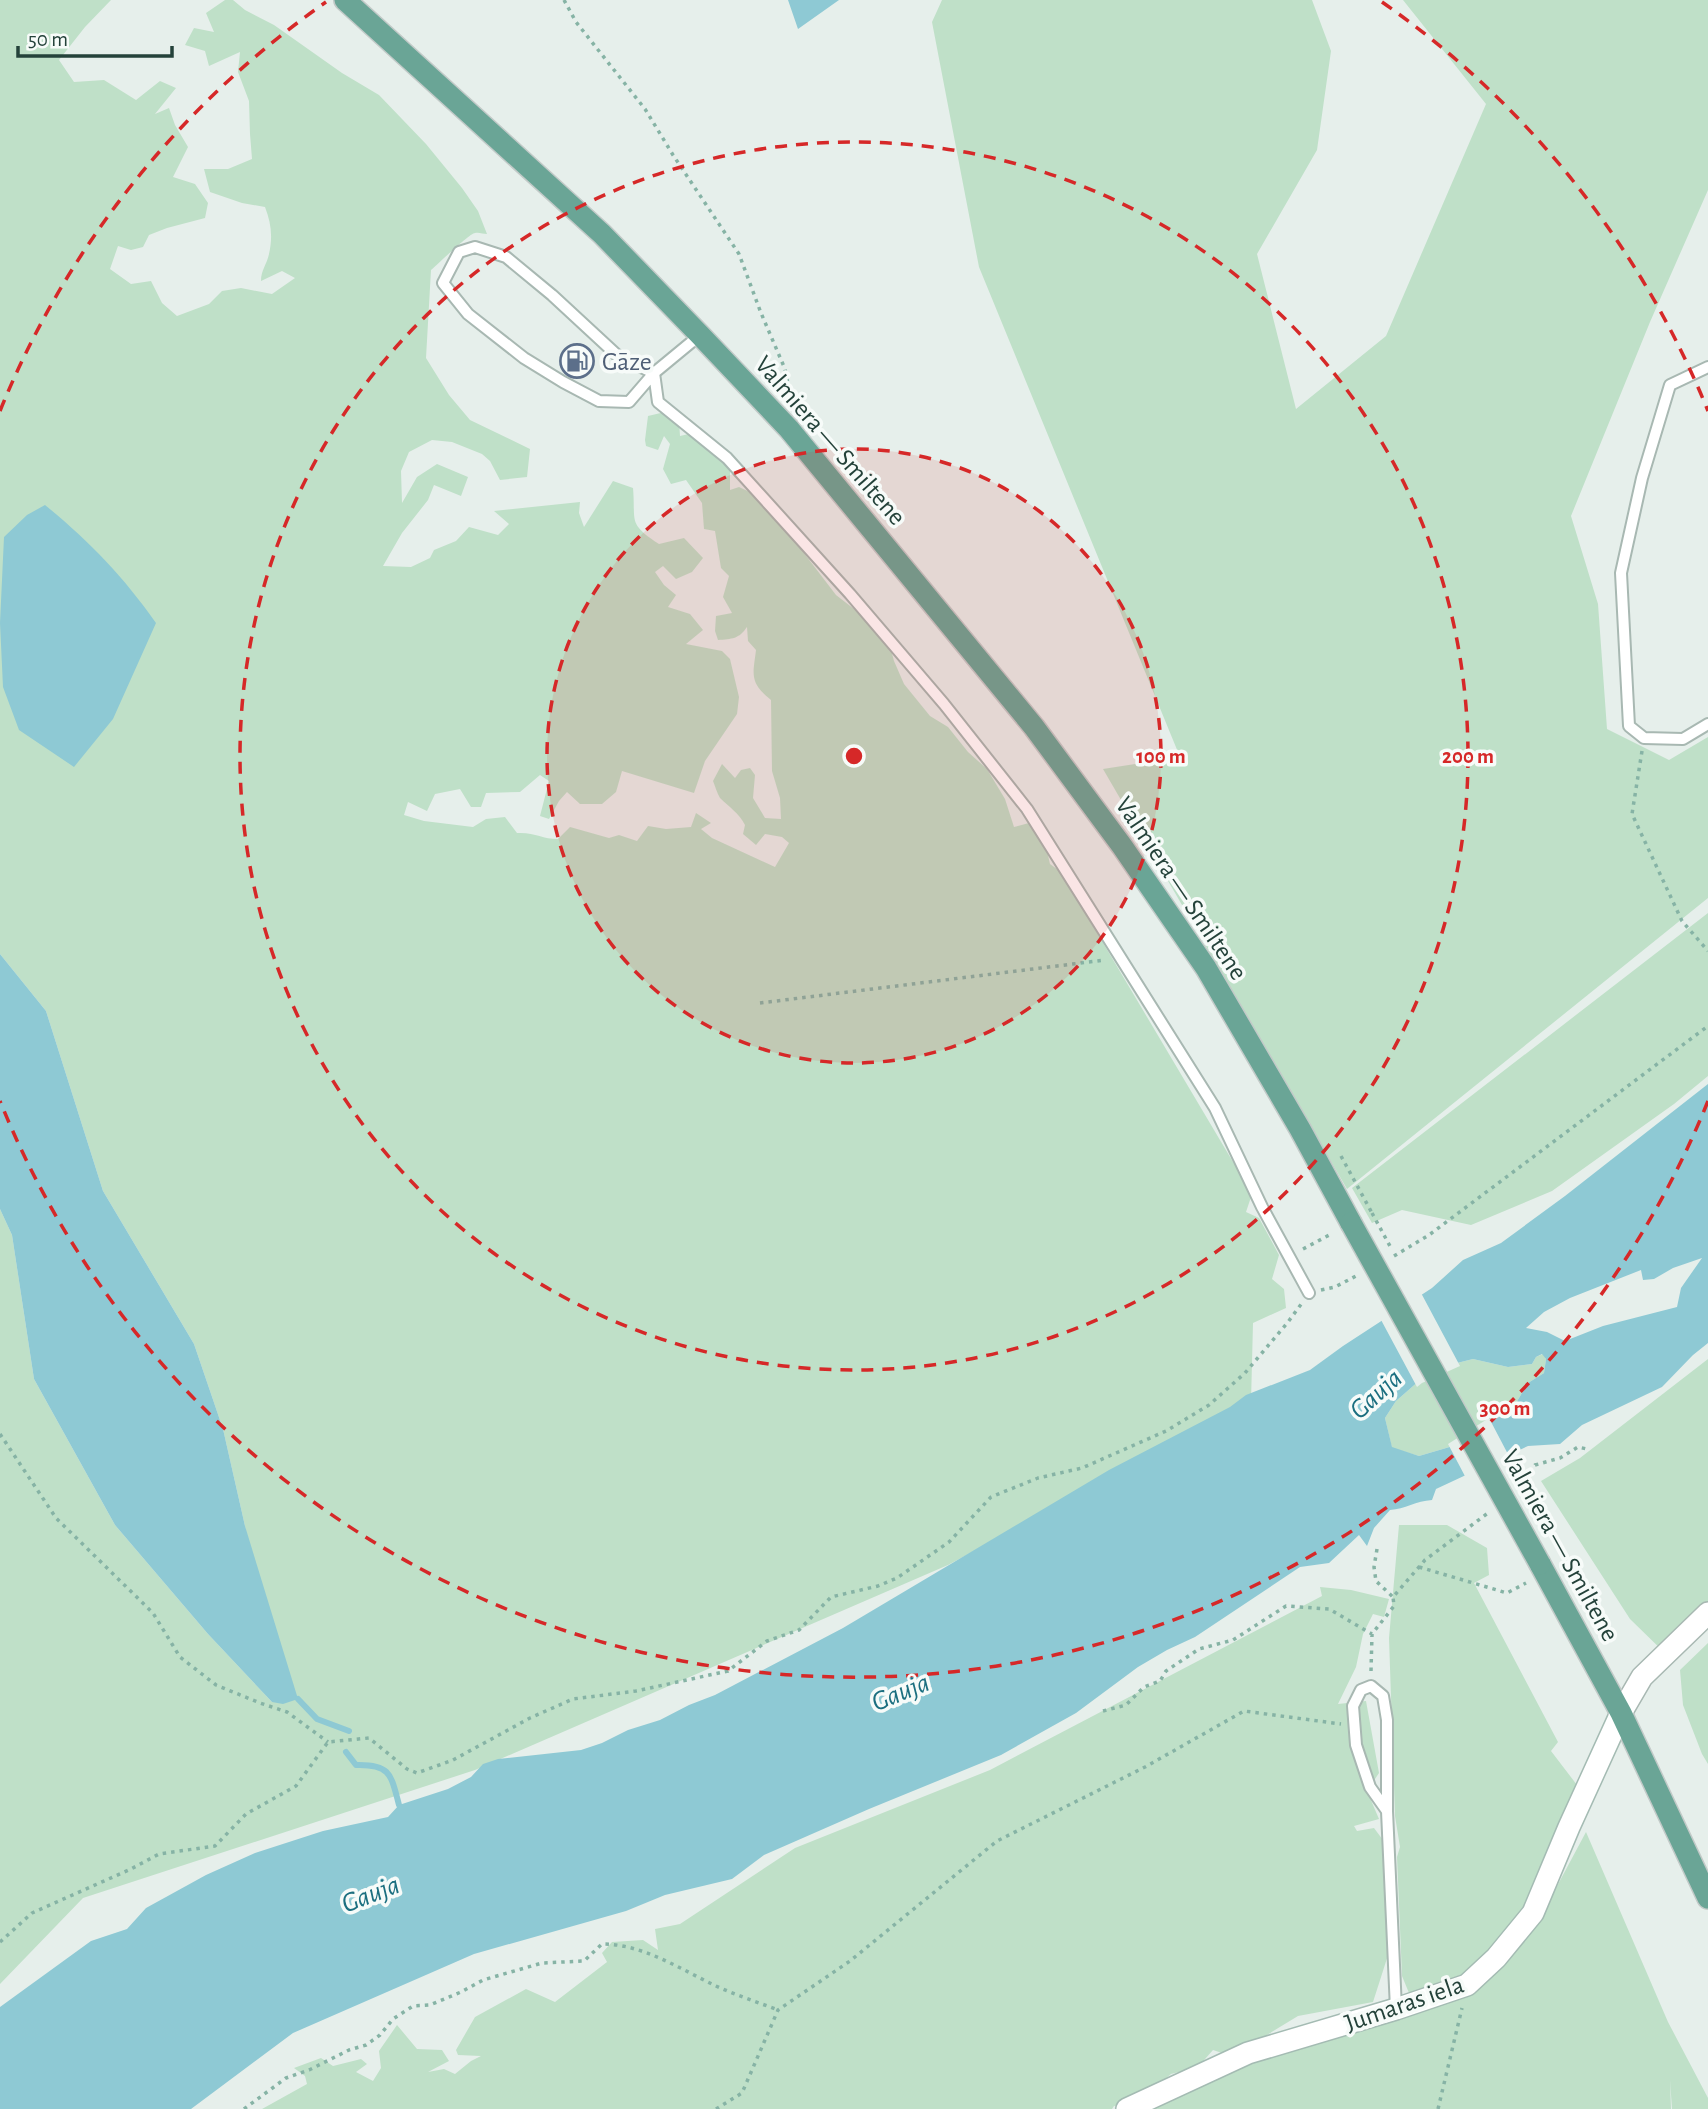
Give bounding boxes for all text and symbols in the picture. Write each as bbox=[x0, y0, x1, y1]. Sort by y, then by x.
scale bar bbox=[18, 14, 172, 58]
text: 50 m bbox=[28, 29, 68, 50]
fuel station icon: Gāze bbox=[558, 342, 596, 380]
place label: Gāze bbox=[602, 349, 652, 375]
street label: Valmiera — Smiltene bbox=[750, 351, 910, 530]
centre of rings bbox=[842, 744, 866, 768]
text: 100 m bbox=[1136, 746, 1186, 767]
text: 200 m bbox=[1442, 746, 1494, 767]
street label: Valmiera — Smiltene bbox=[1110, 792, 1252, 985]
water label: Gauja bbox=[1345, 1364, 1408, 1425]
text: 300 m bbox=[1479, 1398, 1531, 1419]
street label: Valmiera — Smiltene bbox=[1497, 1445, 1623, 1646]
water label: Gauja bbox=[868, 1669, 934, 1717]
water label: Gauja bbox=[338, 1871, 404, 1919]
street label: Jumaras iela bbox=[1341, 1971, 1467, 2036]

